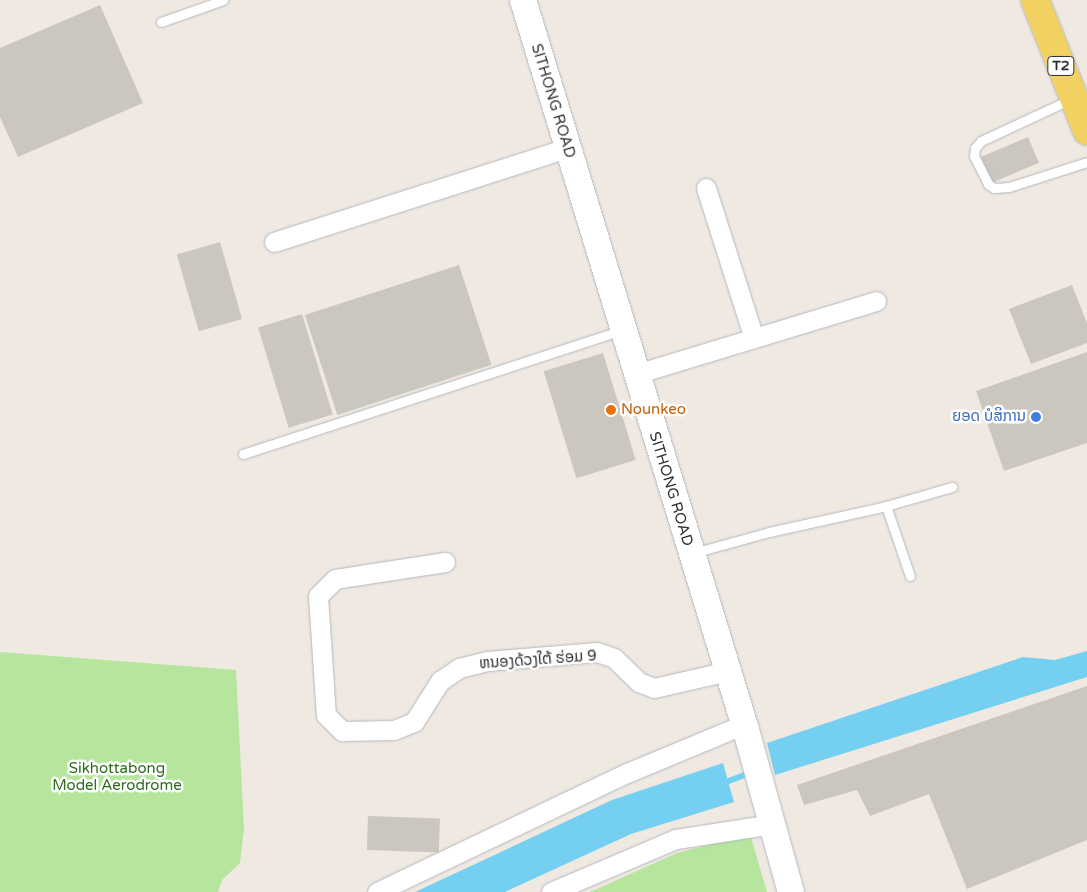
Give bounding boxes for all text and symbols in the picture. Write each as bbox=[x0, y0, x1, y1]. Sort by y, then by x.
street label: SITHONG ROAD bbox=[527, 42, 579, 160]
road number: T2 bbox=[1047, 54, 1075, 78]
place label: Nounkeo bbox=[621, 401, 686, 419]
marker: Nounkeo bbox=[605, 404, 617, 416]
place label: ຍອດ ບໍສິການ bbox=[952, 408, 1026, 426]
marker: ຍອດ ບໍສິການ bbox=[1030, 411, 1042, 423]
street label: SITHONG ROAD bbox=[645, 430, 697, 548]
street label: ຫນອງດ້ວງໃຕ້ ຮ່ອມ 9 bbox=[479, 647, 597, 673]
park label: Sikhottabong Model Aerodrome bbox=[52, 759, 182, 794]

